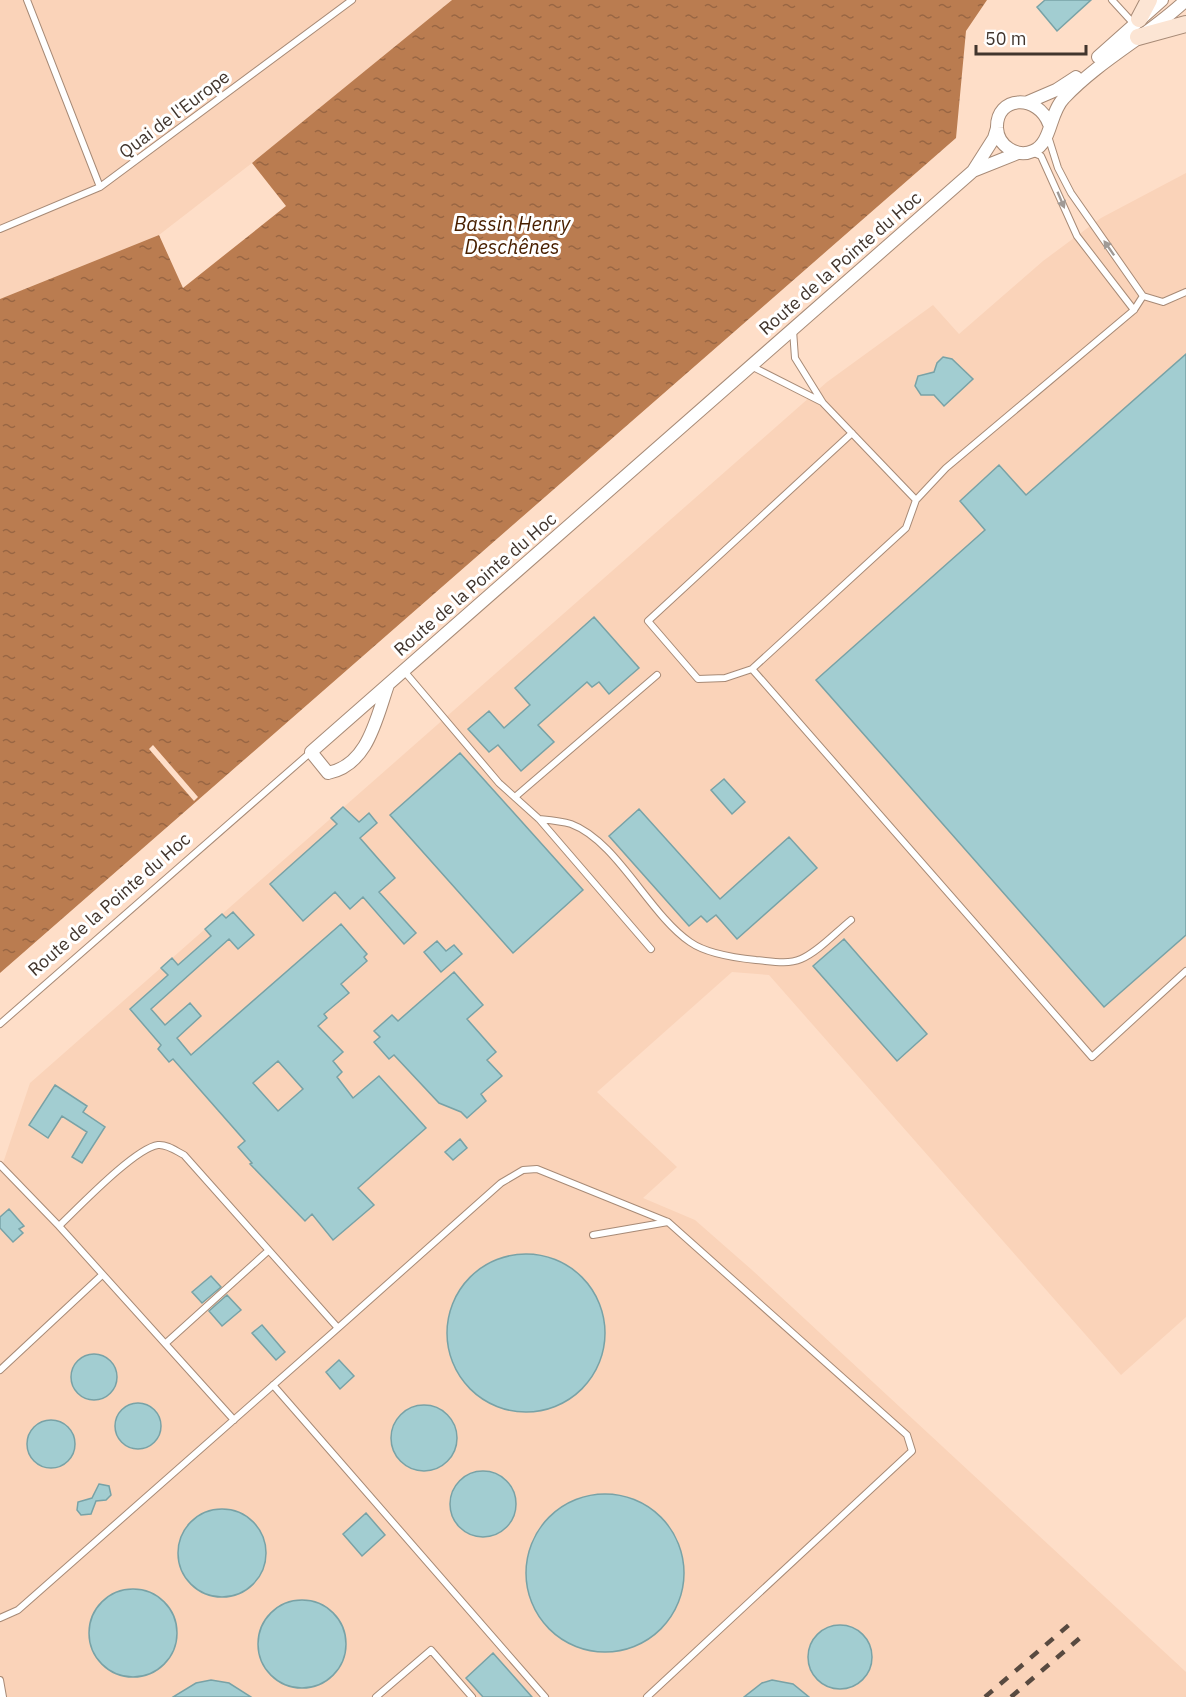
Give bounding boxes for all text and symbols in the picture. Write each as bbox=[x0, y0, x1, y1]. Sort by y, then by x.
scale bar bbox=[976, 18, 1086, 56]
text: 50 m bbox=[985, 27, 1027, 50]
street label: Quai de l'Europe bbox=[114, 65, 234, 163]
street label: Route de la Pointe du Hoc bbox=[754, 186, 926, 340]
one-way arrow bbox=[1056, 191, 1066, 209]
water label: Bassin Henry Deschênes bbox=[454, 210, 572, 260]
one-way arrow bbox=[1103, 240, 1115, 256]
street label: Route de la Pointe du Hoc bbox=[389, 507, 561, 661]
street label: Route de la Pointe du Hoc bbox=[23, 827, 195, 981]

